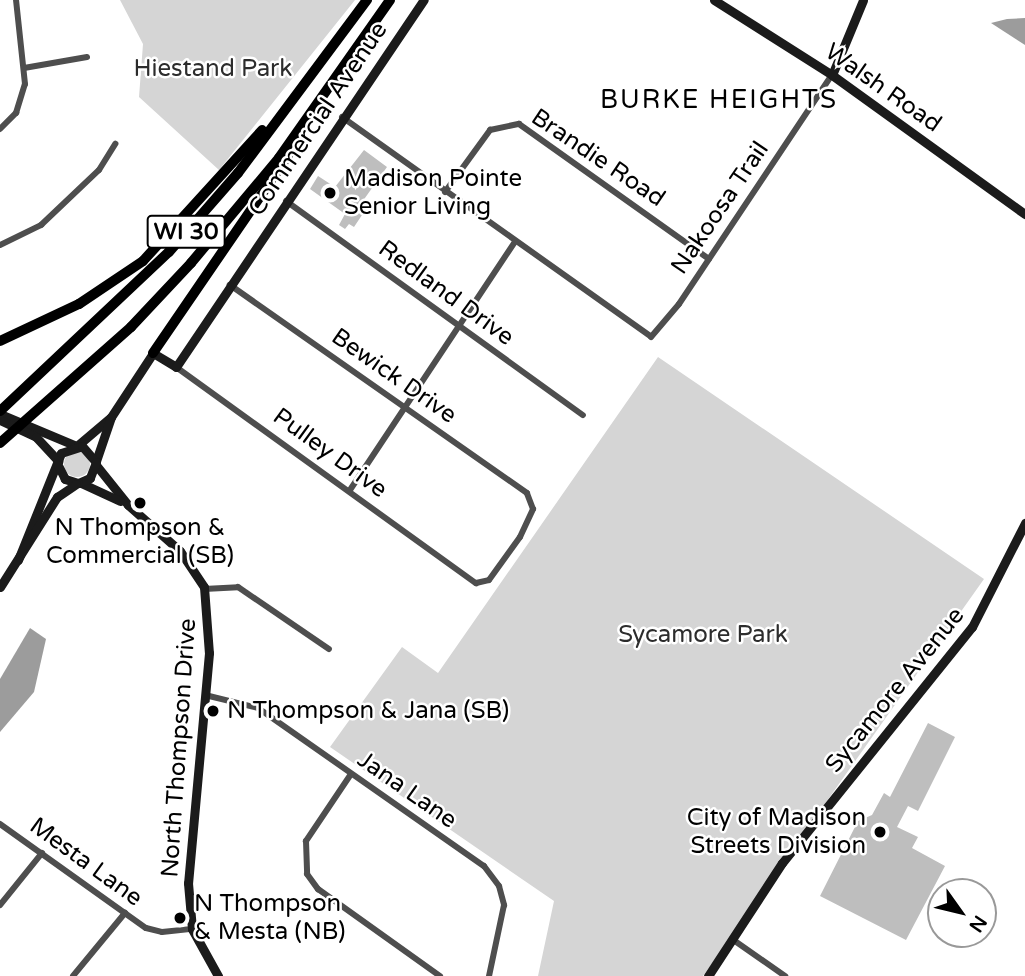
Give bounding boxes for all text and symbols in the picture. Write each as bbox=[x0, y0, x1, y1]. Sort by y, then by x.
street label: Commercial Avenue bbox=[242, 17, 394, 221]
street label: Walsh Road bbox=[819, 37, 947, 139]
park label: Hiestand Park bbox=[134, 55, 292, 83]
district label: BURKE HEIGHTS bbox=[602, 84, 836, 116]
street label: Brandie Road bbox=[526, 103, 670, 213]
street label: Nakoosa Trail bbox=[665, 136, 775, 280]
place label: Madison Pointe Senior Living bbox=[344, 165, 522, 221]
marker: Madison Pointe Senior Living bbox=[322, 185, 338, 201]
road number: WI 30 bbox=[146, 213, 226, 252]
street label: Redland Drive bbox=[373, 234, 519, 352]
street label: Bewick Drive bbox=[326, 322, 462, 430]
street label: Pulley Drive bbox=[267, 402, 393, 504]
marker: N Thompson & Commercial (SB) bbox=[132, 495, 148, 511]
place label: N Thompson & Commercial (SB) bbox=[46, 514, 234, 570]
street label: Sycamore Avenue bbox=[820, 602, 970, 778]
street label: North Thompson Drive bbox=[156, 617, 202, 879]
park label: Sycamore Park bbox=[618, 621, 788, 649]
place label: N Thompson & Jana (SB) bbox=[227, 697, 509, 725]
marker: N Thompson & Jana (SB) bbox=[205, 703, 221, 719]
street label: Jana Lane bbox=[352, 745, 462, 835]
place label: City of Madison Streets Division bbox=[687, 804, 866, 860]
street label: Mesta Lane bbox=[24, 811, 148, 913]
marker: City of Madison Streets Division bbox=[872, 824, 888, 840]
north arrow bbox=[927, 878, 997, 948]
place label: N Thompson & Mesta (NB) bbox=[194, 890, 345, 946]
marker: N Thompson & Mesta (NB) bbox=[172, 910, 188, 926]
text: N bbox=[964, 911, 991, 936]

